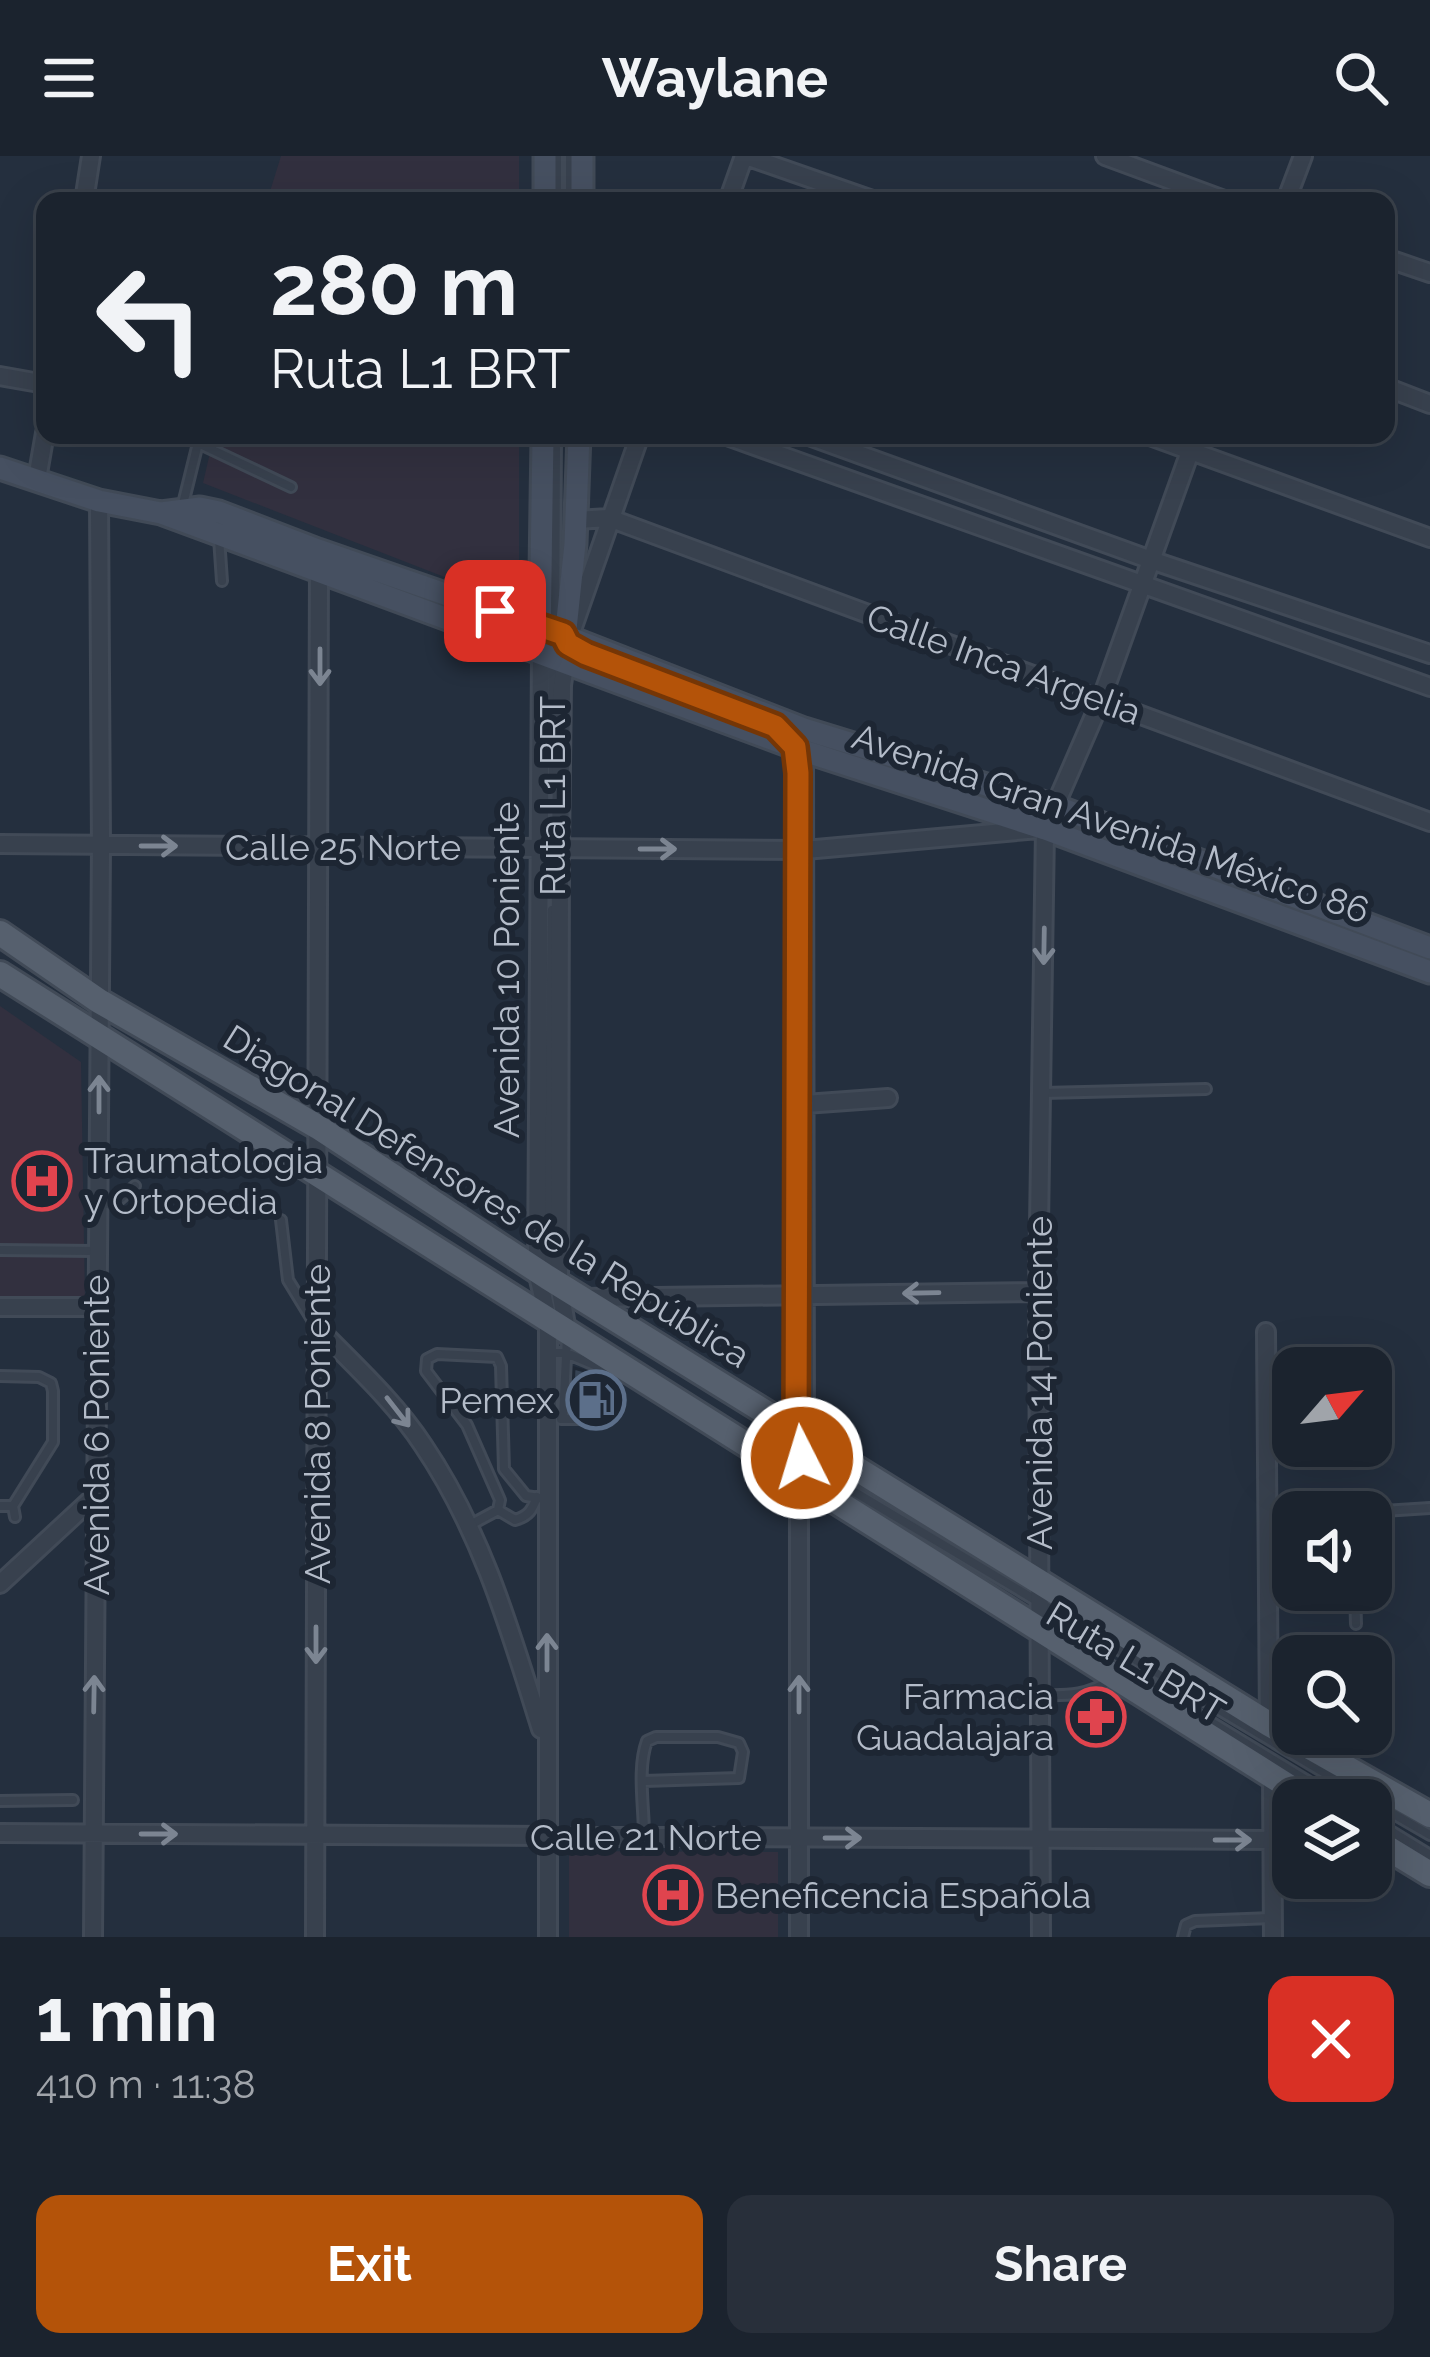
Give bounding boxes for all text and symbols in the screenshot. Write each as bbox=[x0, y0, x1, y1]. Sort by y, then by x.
icon: menu bbox=[36, 45, 102, 111]
icon: search bbox=[1328, 45, 1394, 111]
text: Waylane bbox=[602, 46, 828, 110]
text: 280 m bbox=[270, 236, 518, 335]
icon: left bbox=[72, 240, 228, 396]
text: Ruta L1 BRT bbox=[270, 337, 570, 401]
pin bbox=[444, 560, 546, 662]
icon: arrive bbox=[462, 578, 528, 644]
street label: Calle Inca Argelia bbox=[861, 595, 1147, 733]
one-way arrow bbox=[309, 647, 331, 686]
street label: Ruta L1 BRT bbox=[531, 696, 573, 896]
street label: Avenida Gran Avenida México 86 bbox=[847, 715, 1375, 931]
street label: Avenida 10 Poniente bbox=[485, 802, 527, 1138]
street label: Calle 25 Norte bbox=[225, 826, 461, 868]
one-way arrow bbox=[139, 835, 178, 857]
one-way arrow bbox=[638, 838, 677, 860]
one-way arrow bbox=[1032, 926, 1055, 965]
street label: Diagonal Defensores de la República bbox=[216, 1016, 758, 1376]
one-way arrow bbox=[88, 1075, 110, 1114]
place label: Traumatologia y Ortopedia bbox=[84, 1139, 323, 1222]
hospital icon: Traumatologia y Ortopedia bbox=[11, 1150, 73, 1212]
street label: Avenida 14 Poniente bbox=[1018, 1216, 1060, 1550]
street label: Avenida 8 Poniente bbox=[296, 1264, 338, 1584]
street label: Avenida 6 Poniente bbox=[75, 1275, 117, 1595]
one-way arrow bbox=[902, 1282, 941, 1305]
north arrow bbox=[1272, 1347, 1392, 1467]
map controls bbox=[1272, 1347, 1392, 1899]
fuel station icon: Pemex bbox=[565, 1369, 627, 1431]
place label: Pemex bbox=[439, 1379, 554, 1421]
position arrow bbox=[739, 1395, 865, 1521]
one-way arrow bbox=[384, 1396, 411, 1428]
button: sound bbox=[1272, 1491, 1392, 1611]
street label: Ruta L1 BRT bbox=[1039, 1592, 1233, 1732]
one-way arrow bbox=[305, 1625, 327, 1664]
one-way arrow bbox=[536, 1633, 558, 1672]
button: search bbox=[1272, 1635, 1392, 1755]
one-way arrow bbox=[83, 1675, 105, 1714]
one-way arrow bbox=[788, 1675, 810, 1714]
place label: Farmacia Guadalajara bbox=[856, 1675, 1054, 1758]
pharmacy icon: Farmacia Guadalajara bbox=[1065, 1686, 1127, 1748]
button: layers bbox=[1272, 1779, 1392, 1899]
street label: Calle 21 Norte bbox=[530, 1816, 762, 1858]
one-way arrow bbox=[139, 1822, 178, 1845]
one-way arrow bbox=[823, 1827, 862, 1849]
one-way arrow bbox=[1213, 1829, 1252, 1851]
hospital icon: Beneficencia Española bbox=[642, 1864, 704, 1926]
place label: Beneficencia Española bbox=[715, 1874, 1091, 1916]
text: 1 min bbox=[36, 1973, 218, 2058]
button: close bbox=[1268, 1976, 1394, 2102]
text: 410 m · 11:38 bbox=[36, 2061, 256, 2107]
button: Exit bbox=[36, 2195, 703, 2333]
button: Share bbox=[727, 2195, 1394, 2333]

